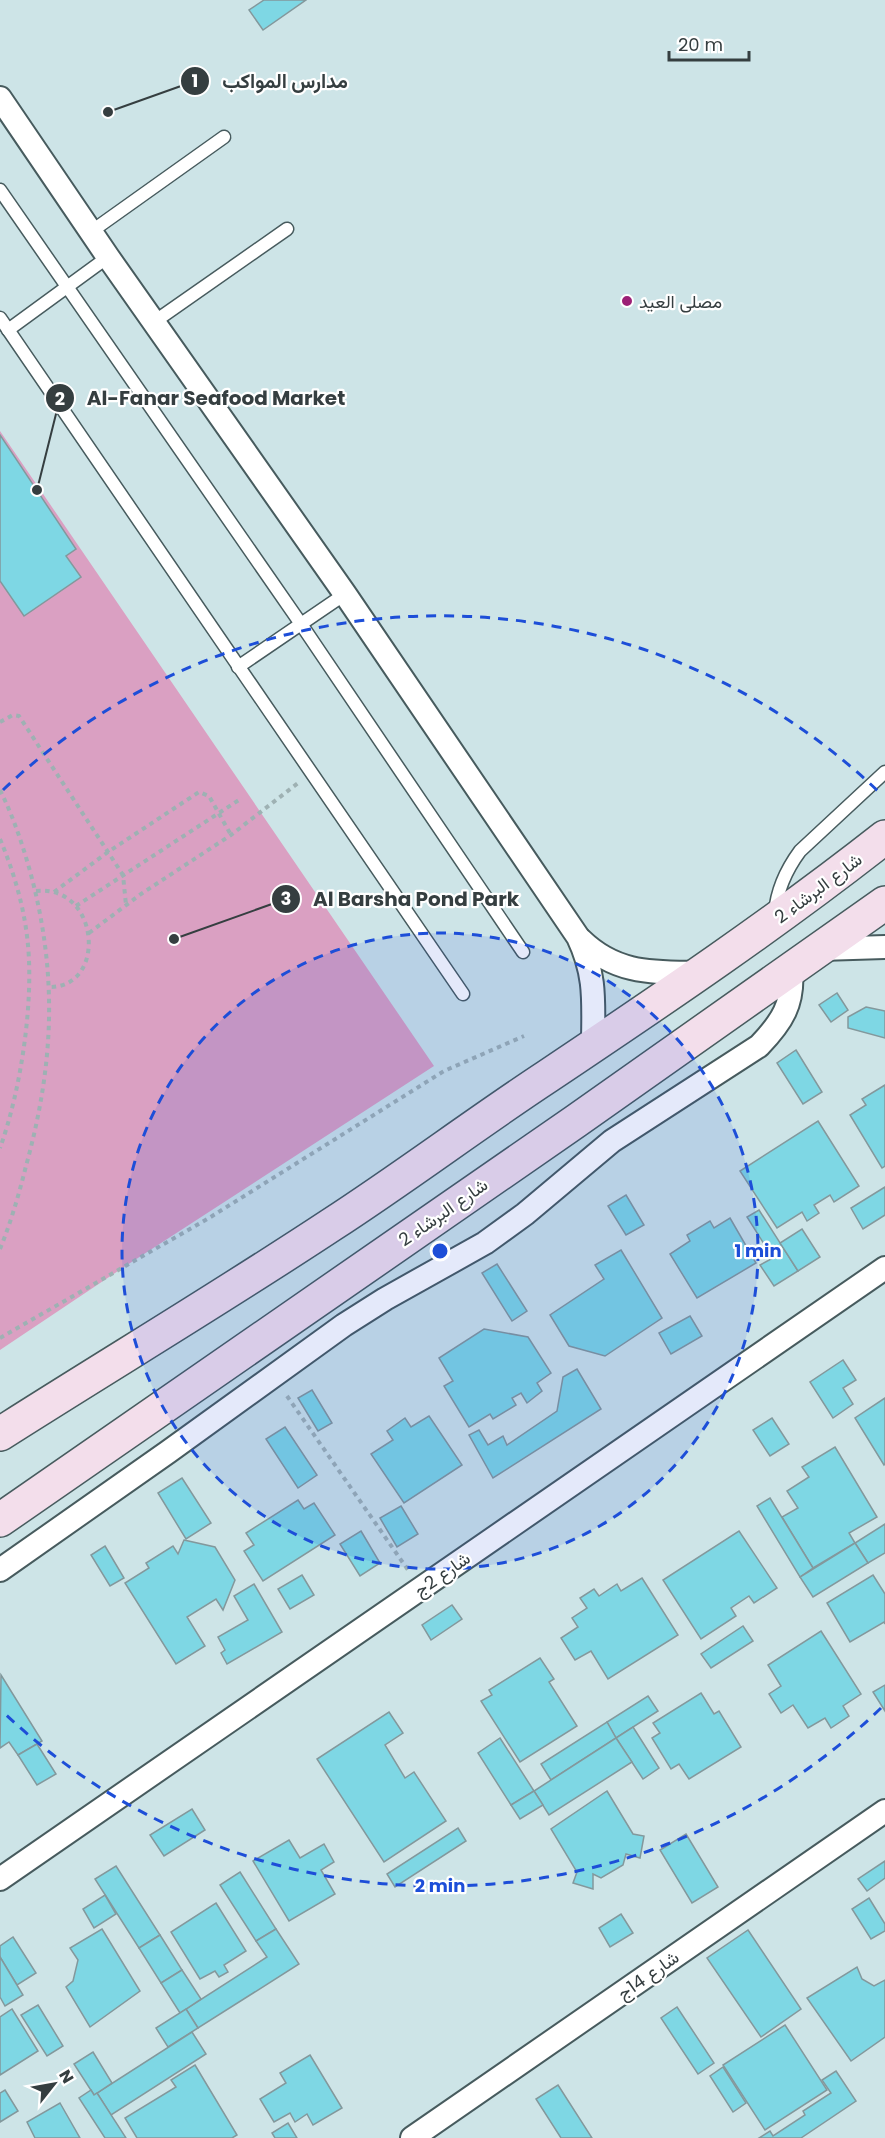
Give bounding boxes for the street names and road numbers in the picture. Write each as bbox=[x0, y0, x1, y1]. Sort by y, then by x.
street label: شارع البرشاء 2 bbox=[769, 847, 867, 929]
street label: شارع البرشاء 2 bbox=[393, 1172, 493, 1252]
street label: شارع 2ج bbox=[409, 1546, 475, 1602]
street label: شارع 14ج bbox=[612, 1945, 684, 2005]

